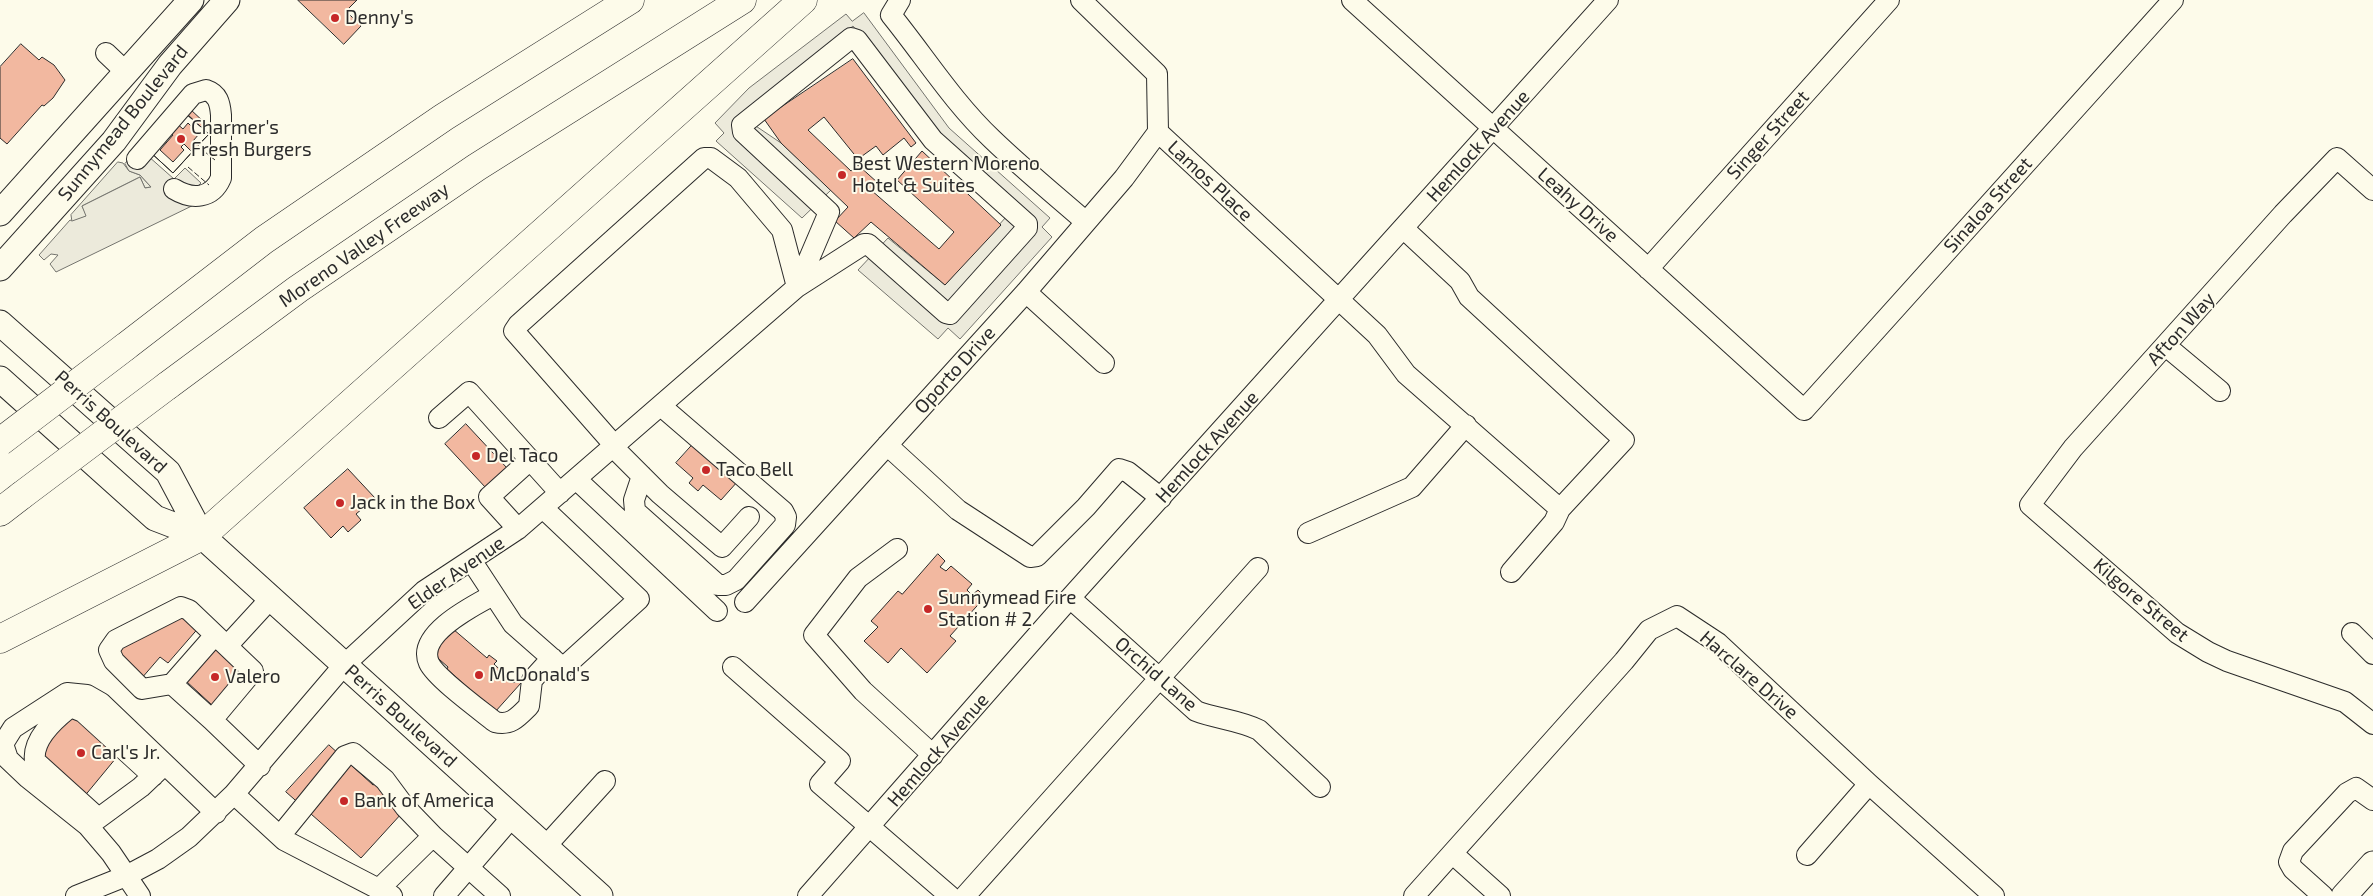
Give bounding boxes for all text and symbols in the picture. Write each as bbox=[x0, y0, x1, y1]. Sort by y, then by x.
place label: Denny's bbox=[345, 7, 414, 29]
marker: Denny's bbox=[329, 12, 341, 24]
street label: Sunnymead Boulevard bbox=[53, 40, 193, 206]
street label: Hemlock Avenue bbox=[1422, 85, 1534, 207]
street label: Singer Street bbox=[1722, 86, 1814, 184]
place label: Charmer's Fresh Burgers bbox=[191, 117, 312, 161]
marker: Charmer's Fresh Burgers bbox=[175, 133, 187, 145]
street label: Lamos Place bbox=[1163, 136, 1257, 226]
place label: Best Western Moreno Hotel & Suites bbox=[852, 153, 1040, 197]
street label: Sinaloa Street bbox=[1939, 153, 2037, 257]
street label: Leahy Drive bbox=[1533, 163, 1623, 247]
marker: Best Western Moreno Hotel & Suites bbox=[836, 169, 848, 181]
street label: Moreno Valley Freeway bbox=[275, 178, 453, 312]
street label: Afton Way bbox=[2142, 288, 2220, 370]
street label: Oporto Drive bbox=[910, 322, 1000, 418]
street label: Perris Boulevard bbox=[50, 366, 172, 478]
street label: Hemlock Avenue bbox=[1151, 386, 1263, 508]
place label: Del Taco bbox=[486, 445, 558, 467]
marker: Del Taco bbox=[470, 450, 482, 462]
place label: Taco Bell bbox=[716, 459, 793, 481]
marker: Taco Bell bbox=[700, 464, 712, 476]
place label: Jack in the Box bbox=[350, 492, 475, 514]
marker: Jack in the Box bbox=[334, 497, 346, 509]
street label: Elder Avenue bbox=[403, 531, 509, 615]
street label: Kilgore Street bbox=[2089, 553, 2193, 647]
place label: Sunnymead Fire Station # 2 bbox=[938, 587, 1077, 631]
marker: Sunnymead Fire Station # 2 bbox=[922, 603, 934, 615]
street label: Harclare Drive bbox=[1695, 626, 1803, 724]
street label: Orchid Lane bbox=[1110, 632, 1202, 716]
street label: Perris Boulevard bbox=[340, 660, 462, 772]
place label: McDonald's bbox=[489, 664, 590, 686]
place label: Valero bbox=[225, 666, 280, 688]
marker: McDonald's bbox=[473, 669, 485, 681]
marker: Valero bbox=[209, 671, 221, 683]
street label: Hemlock Avenue bbox=[883, 689, 993, 811]
place label: Carl's Jr. bbox=[91, 742, 160, 764]
marker: Carl's Jr. bbox=[75, 747, 87, 759]
place label: Bank of America bbox=[354, 790, 494, 812]
marker: Bank of America bbox=[338, 795, 350, 807]

